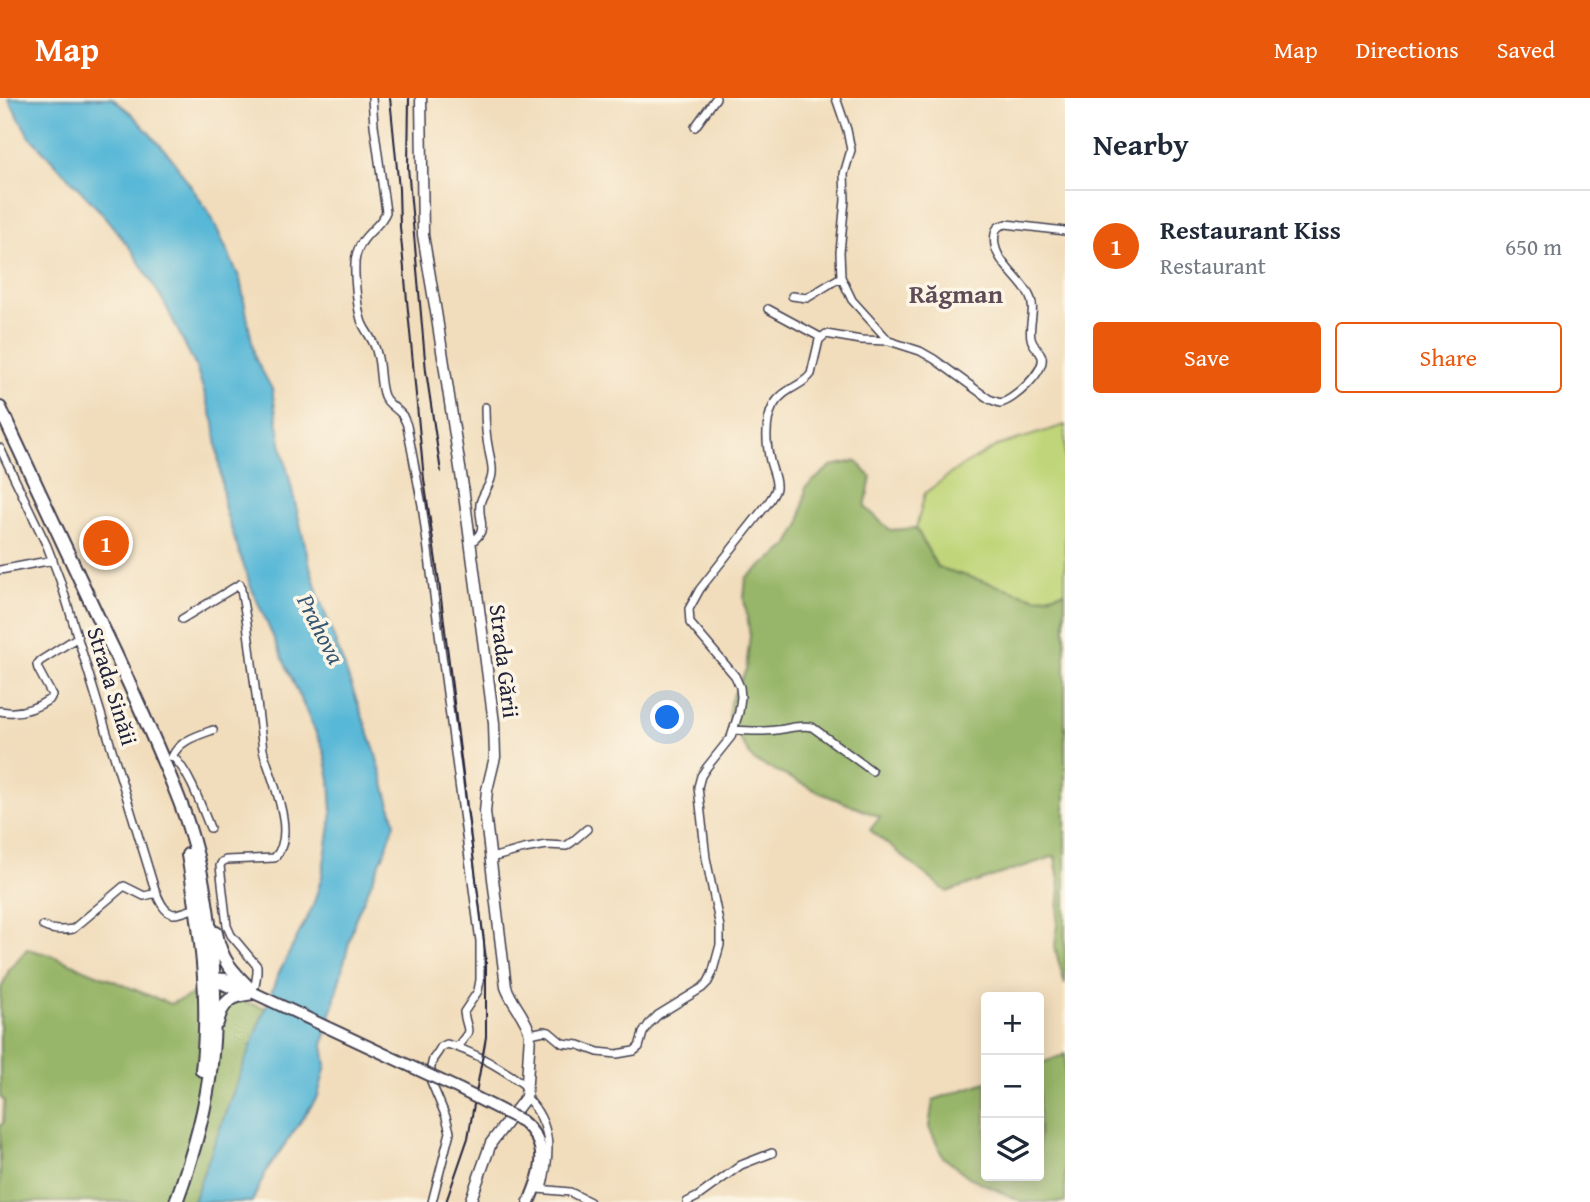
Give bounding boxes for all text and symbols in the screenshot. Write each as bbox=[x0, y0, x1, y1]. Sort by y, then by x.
text: Map bbox=[35, 25, 99, 73]
text: Map bbox=[1274, 32, 1318, 67]
text: Directions bbox=[1356, 32, 1459, 67]
text: Saved bbox=[1497, 32, 1555, 67]
text: Nearby bbox=[1093, 122, 1189, 166]
text: Restaurant Kiss bbox=[1160, 210, 1341, 249]
text: 1 bbox=[1110, 230, 1122, 263]
text: 650 m bbox=[1505, 230, 1562, 263]
text: Restaurant bbox=[1160, 249, 1266, 282]
district label: Răgman bbox=[909, 274, 1004, 313]
button: Save bbox=[1093, 322, 1321, 393]
button: Share bbox=[1335, 322, 1562, 393]
pin: 1 bbox=[83, 517, 129, 569]
water label: Prahova bbox=[288, 587, 354, 670]
street label: Strada Gării bbox=[482, 602, 528, 720]
street label: Strada Sinăii bbox=[79, 623, 147, 749]
your location bbox=[650, 700, 684, 734]
map controls bbox=[981, 992, 1044, 1181]
button: + bbox=[981, 992, 1044, 1055]
button: − bbox=[981, 1055, 1044, 1118]
button: layers bbox=[981, 1118, 1044, 1181]

